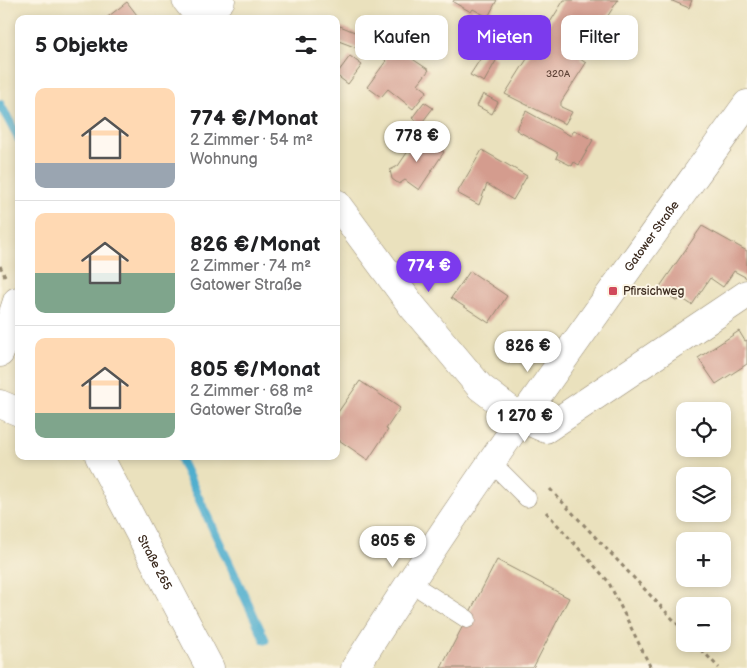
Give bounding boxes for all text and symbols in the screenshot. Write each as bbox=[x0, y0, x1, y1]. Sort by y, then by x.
chip: Kaufen bbox=[355, 15, 448, 60]
chip: Mieten bbox=[458, 15, 551, 60]
chip: Filter bbox=[561, 15, 638, 60]
icon: filters bbox=[292, 31, 320, 59]
text: 5 Objekte bbox=[35, 33, 128, 58]
house number: 320A bbox=[546, 68, 571, 80]
text: 774 €/Monat bbox=[190, 106, 318, 131]
icon: home bbox=[75, 108, 135, 168]
pin: 778 € bbox=[382, 120, 452, 163]
text: 778 € bbox=[395, 127, 439, 146]
text: 2 Zimmer · 54 m² bbox=[190, 131, 313, 150]
text: Wohnung bbox=[190, 150, 258, 169]
street label: Gatower Straße bbox=[621, 198, 682, 275]
text: 826 €/Monat bbox=[190, 232, 320, 257]
icon: home bbox=[75, 233, 135, 293]
pin: 774 € bbox=[394, 250, 464, 293]
text: 2 Zimmer · 74 m² bbox=[190, 257, 311, 276]
text: 774 € bbox=[407, 257, 451, 276]
text: Gatower Straße bbox=[190, 276, 302, 295]
place label: Pfirsichweg bbox=[623, 284, 684, 299]
marker: Pfirsichweg bbox=[607, 285, 619, 297]
pin: 826 € bbox=[493, 330, 563, 373]
text: 826 € bbox=[505, 337, 551, 356]
text: 805 €/Monat bbox=[190, 357, 320, 382]
icon: home bbox=[75, 358, 135, 418]
text: 2 Zimmer · 68 m² bbox=[190, 382, 313, 401]
pin: 1 270 € bbox=[479, 400, 571, 443]
text: Gatower Straße bbox=[190, 401, 302, 420]
map controls bbox=[676, 402, 731, 652]
button: locate bbox=[676, 402, 731, 457]
text: 1 270 € bbox=[497, 407, 553, 426]
button: layers bbox=[676, 467, 731, 522]
pin: 805 € bbox=[358, 526, 428, 568]
street label: Straße 265 bbox=[134, 532, 175, 593]
text: 805 € bbox=[370, 532, 416, 551]
button: + bbox=[676, 532, 731, 587]
button: − bbox=[676, 597, 731, 652]

